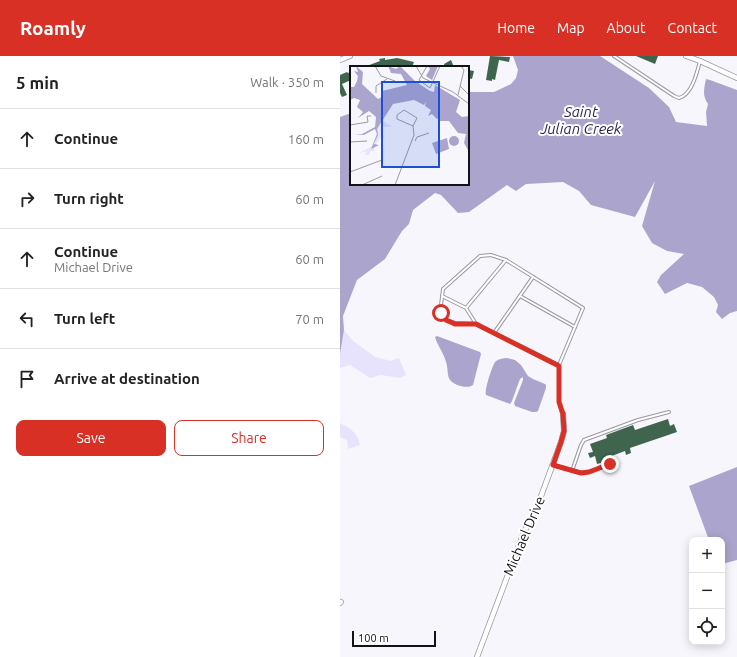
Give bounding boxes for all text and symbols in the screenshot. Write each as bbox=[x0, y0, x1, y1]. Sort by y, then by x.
text: Roamly bbox=[20, 17, 86, 39]
text: Home bbox=[497, 20, 535, 36]
text: Map bbox=[557, 20, 585, 36]
text: About bbox=[607, 20, 646, 36]
text: Contact bbox=[668, 20, 717, 36]
inset map bbox=[350, 66, 469, 185]
text: 5 min bbox=[16, 73, 59, 92]
text: Walk · 350 m bbox=[250, 75, 324, 89]
water label: Saint Julian Creek bbox=[540, 103, 622, 137]
icon: ahead bbox=[16, 128, 38, 150]
text: Continue bbox=[54, 130, 118, 147]
text: 160 m bbox=[288, 132, 324, 146]
icon: right bbox=[16, 188, 38, 210]
text: Turn right bbox=[54, 190, 124, 207]
text: 60 m bbox=[295, 192, 324, 206]
text: Continue bbox=[54, 243, 118, 260]
icon: ahead bbox=[16, 248, 38, 270]
text: 60 m bbox=[295, 252, 324, 266]
text: Michael Drive bbox=[54, 260, 133, 274]
route start bbox=[432, 304, 450, 322]
icon: left bbox=[16, 308, 38, 330]
text: Turn left bbox=[54, 310, 115, 327]
text: 70 m bbox=[295, 312, 324, 326]
icon: arrive bbox=[16, 368, 38, 390]
text: Arrive at destination bbox=[54, 370, 200, 387]
button: Save bbox=[16, 420, 166, 456]
button: Share bbox=[174, 420, 324, 456]
route end bbox=[601, 455, 619, 473]
street label: Michael Drive bbox=[500, 494, 548, 578]
map controls bbox=[689, 537, 725, 645]
button: + bbox=[689, 537, 725, 573]
button: − bbox=[689, 573, 725, 609]
button: locate bbox=[689, 609, 725, 645]
scale bar bbox=[352, 629, 436, 648]
text: 100 m bbox=[358, 632, 389, 644]

